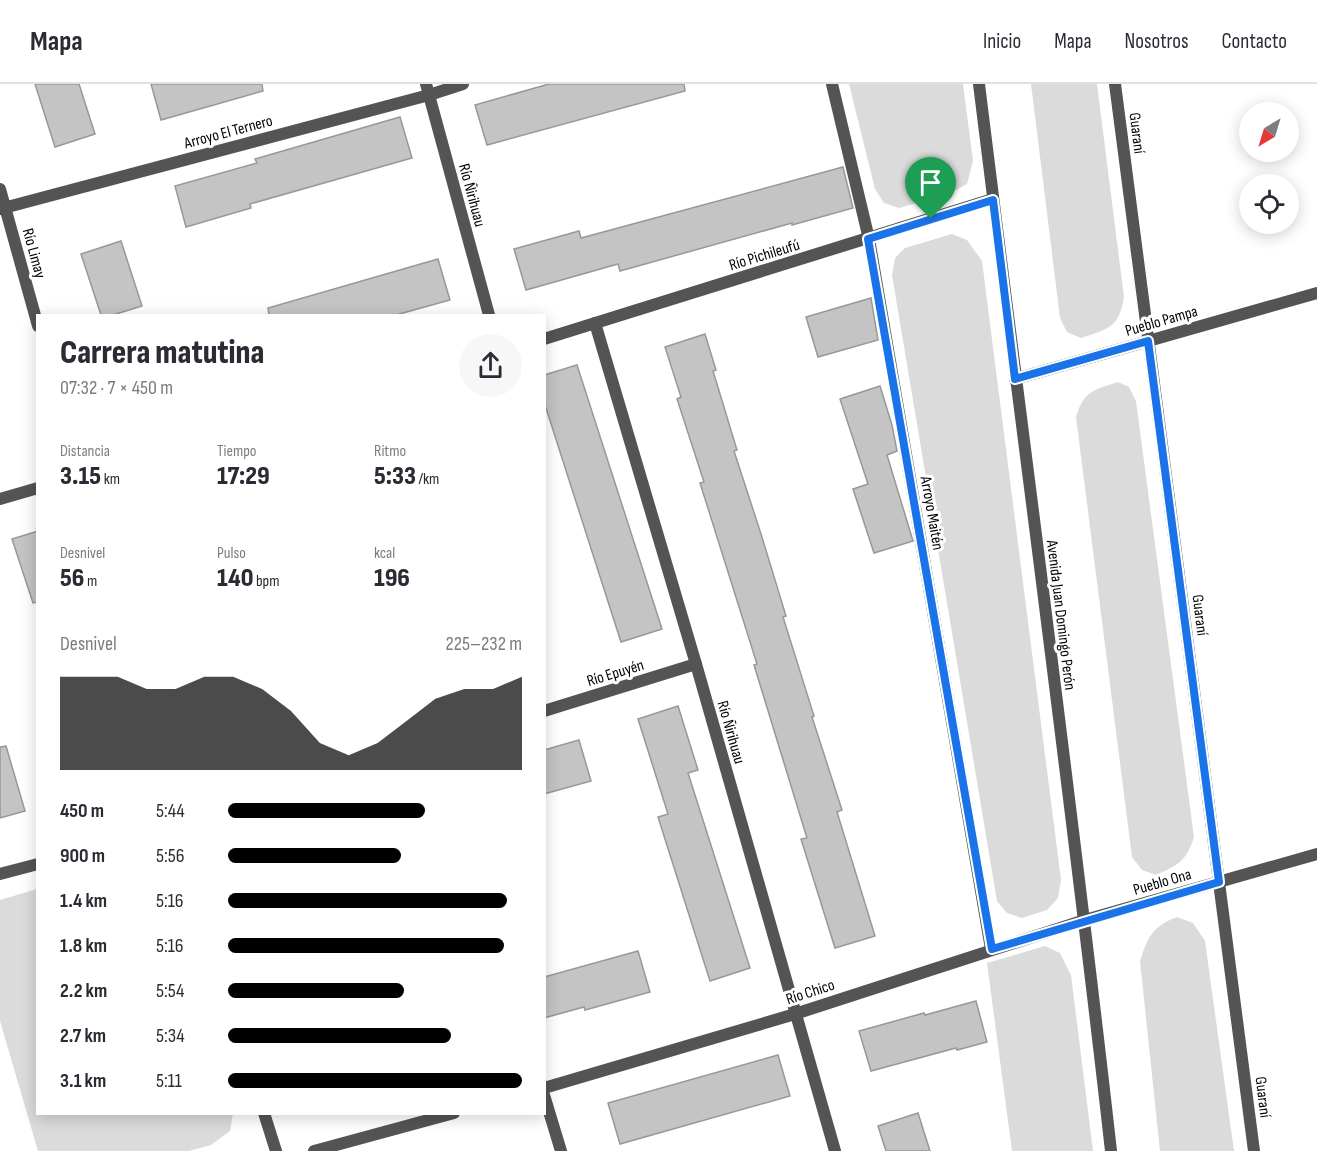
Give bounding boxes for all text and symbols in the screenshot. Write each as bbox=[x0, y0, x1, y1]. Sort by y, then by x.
text: Mapa bbox=[30, 25, 83, 58]
text: Inicio bbox=[983, 29, 1021, 54]
text: Mapa bbox=[1054, 29, 1092, 54]
text: Nosotros bbox=[1125, 29, 1189, 54]
text: Contacto bbox=[1222, 29, 1287, 54]
north arrow bbox=[1239, 102, 1299, 162]
map controls bbox=[1239, 102, 1299, 234]
street label: Arroyo El Ternero bbox=[181, 112, 275, 154]
street label: Guaraní bbox=[1125, 112, 1148, 155]
pin bbox=[905, 157, 956, 219]
street label: Río Ñirihuau bbox=[454, 162, 489, 229]
icon: arrive bbox=[914, 166, 947, 199]
button: locate bbox=[1239, 174, 1299, 234]
street label: Río Limay bbox=[18, 226, 49, 280]
street label: Río Pichileufú bbox=[727, 236, 802, 275]
street label: Pueblo Pampa bbox=[1123, 302, 1200, 341]
text: Carrera matutina bbox=[60, 333, 264, 373]
button: share bbox=[459, 334, 522, 397]
text: 07:32 · 7 × 450 m bbox=[60, 376, 173, 400]
text: Distancia bbox=[60, 442, 110, 461]
text: Tiempo bbox=[217, 442, 256, 461]
text: Ritmo bbox=[374, 442, 406, 461]
text: 3.15 bbox=[60, 461, 101, 492]
text: 17:29 bbox=[217, 461, 270, 492]
text: 5:33 bbox=[374, 461, 416, 492]
text: km bbox=[101, 470, 120, 489]
text: /km bbox=[416, 470, 439, 489]
street label: Arroyo Maitén bbox=[916, 474, 947, 552]
street label: Avenida Juan Domingo Perón bbox=[1042, 538, 1079, 691]
text: Desnivel bbox=[60, 544, 105, 563]
text: Pulso bbox=[217, 544, 246, 563]
text: kcal bbox=[374, 544, 395, 563]
text: 56 bbox=[60, 563, 84, 594]
text: 140 bbox=[217, 563, 253, 594]
text: 196 bbox=[374, 563, 410, 594]
text: m bbox=[84, 572, 97, 591]
text: bpm bbox=[253, 572, 279, 591]
street label: Guaraní bbox=[1188, 594, 1211, 637]
text: Desnivel bbox=[60, 632, 117, 656]
text: 225–232 m bbox=[445, 632, 522, 656]
street label: Río Epuyén bbox=[585, 656, 646, 691]
street label: Río Ñirihuau bbox=[713, 699, 749, 766]
text: 450 m bbox=[60, 799, 104, 823]
text: 5:44 bbox=[156, 799, 185, 823]
text: 900 m bbox=[60, 844, 105, 868]
text: 5:56 bbox=[156, 844, 185, 868]
street label: Pueblo Ona bbox=[1131, 865, 1194, 900]
text: 1.4 km bbox=[60, 889, 107, 913]
text: 5:16 bbox=[156, 889, 184, 913]
text: 1.8 km bbox=[60, 934, 107, 958]
text: 5:16 bbox=[156, 934, 184, 958]
street label: Río Chico bbox=[784, 976, 837, 1009]
text: 2.2 km bbox=[60, 979, 107, 1003]
text: 5:54 bbox=[156, 979, 184, 1003]
text: 2.7 km bbox=[60, 1024, 106, 1048]
text: 5:34 bbox=[156, 1024, 185, 1048]
text: 3.1 km bbox=[60, 1069, 106, 1093]
text: 5:11 bbox=[156, 1069, 182, 1093]
street label: Guaraní bbox=[1251, 1076, 1274, 1119]

